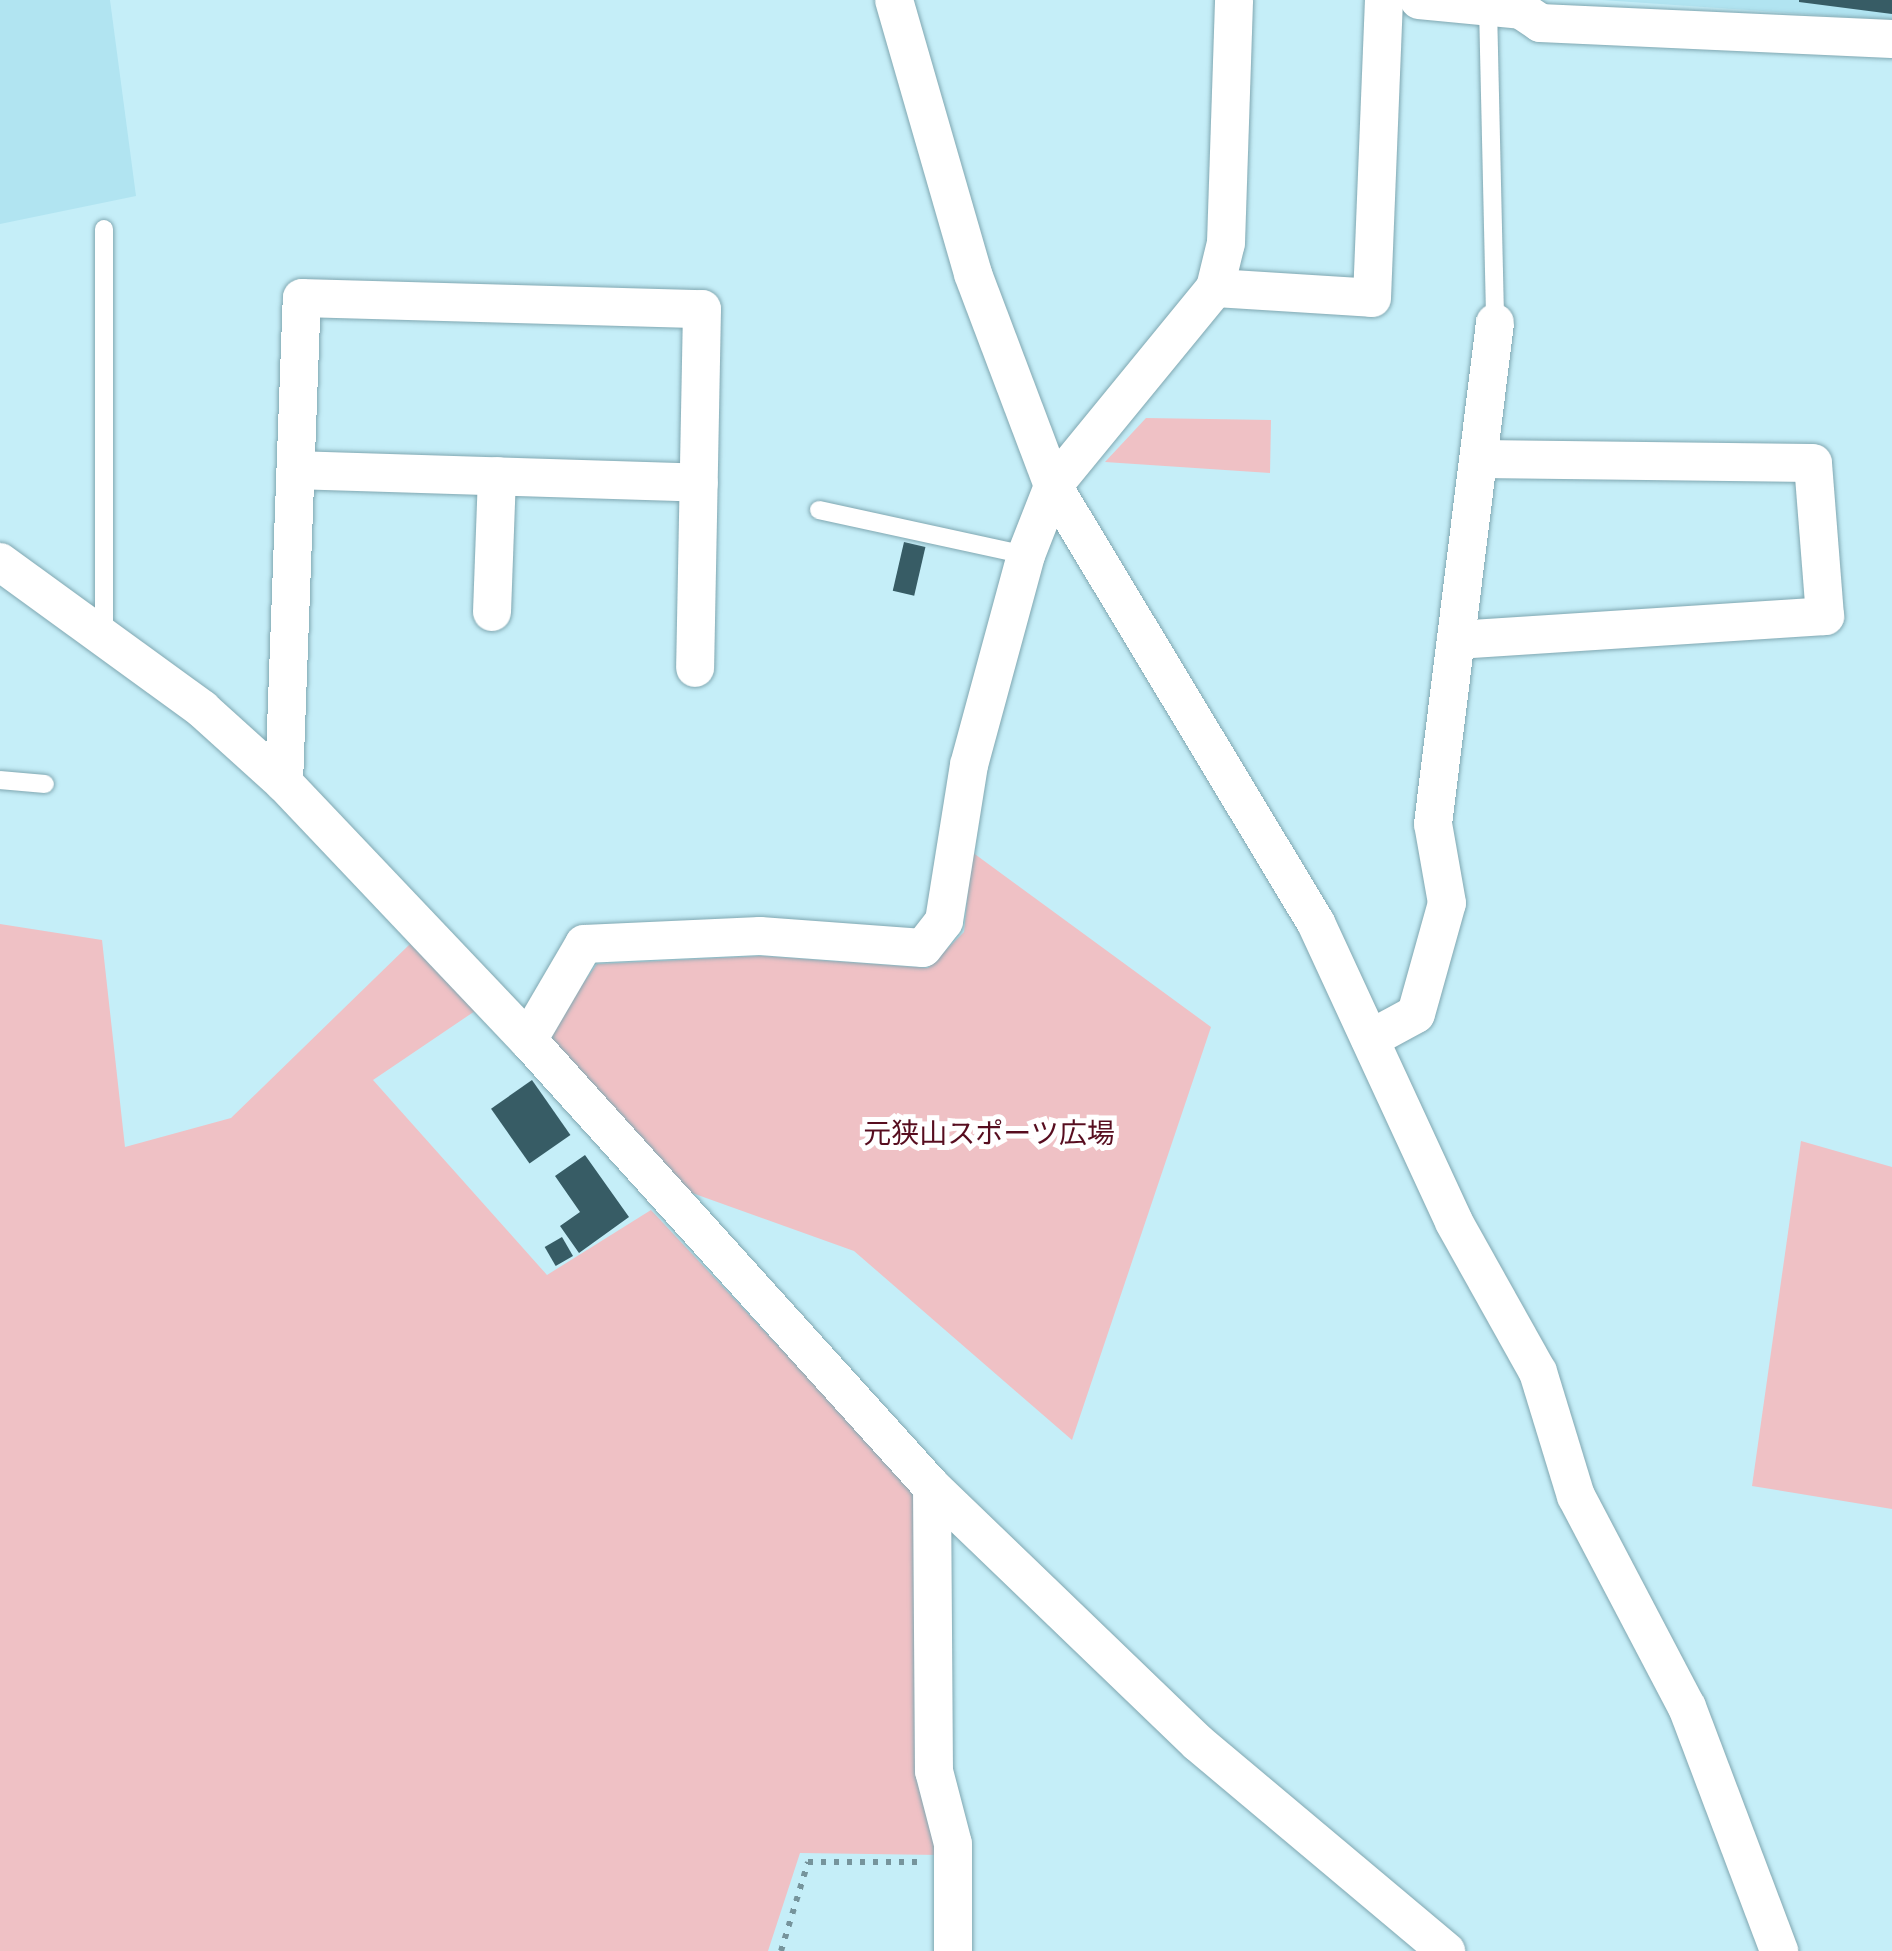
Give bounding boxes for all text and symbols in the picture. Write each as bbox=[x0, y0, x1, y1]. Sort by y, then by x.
park label: 元狭山スポーツ広場 bbox=[863, 1117, 1115, 1151]

